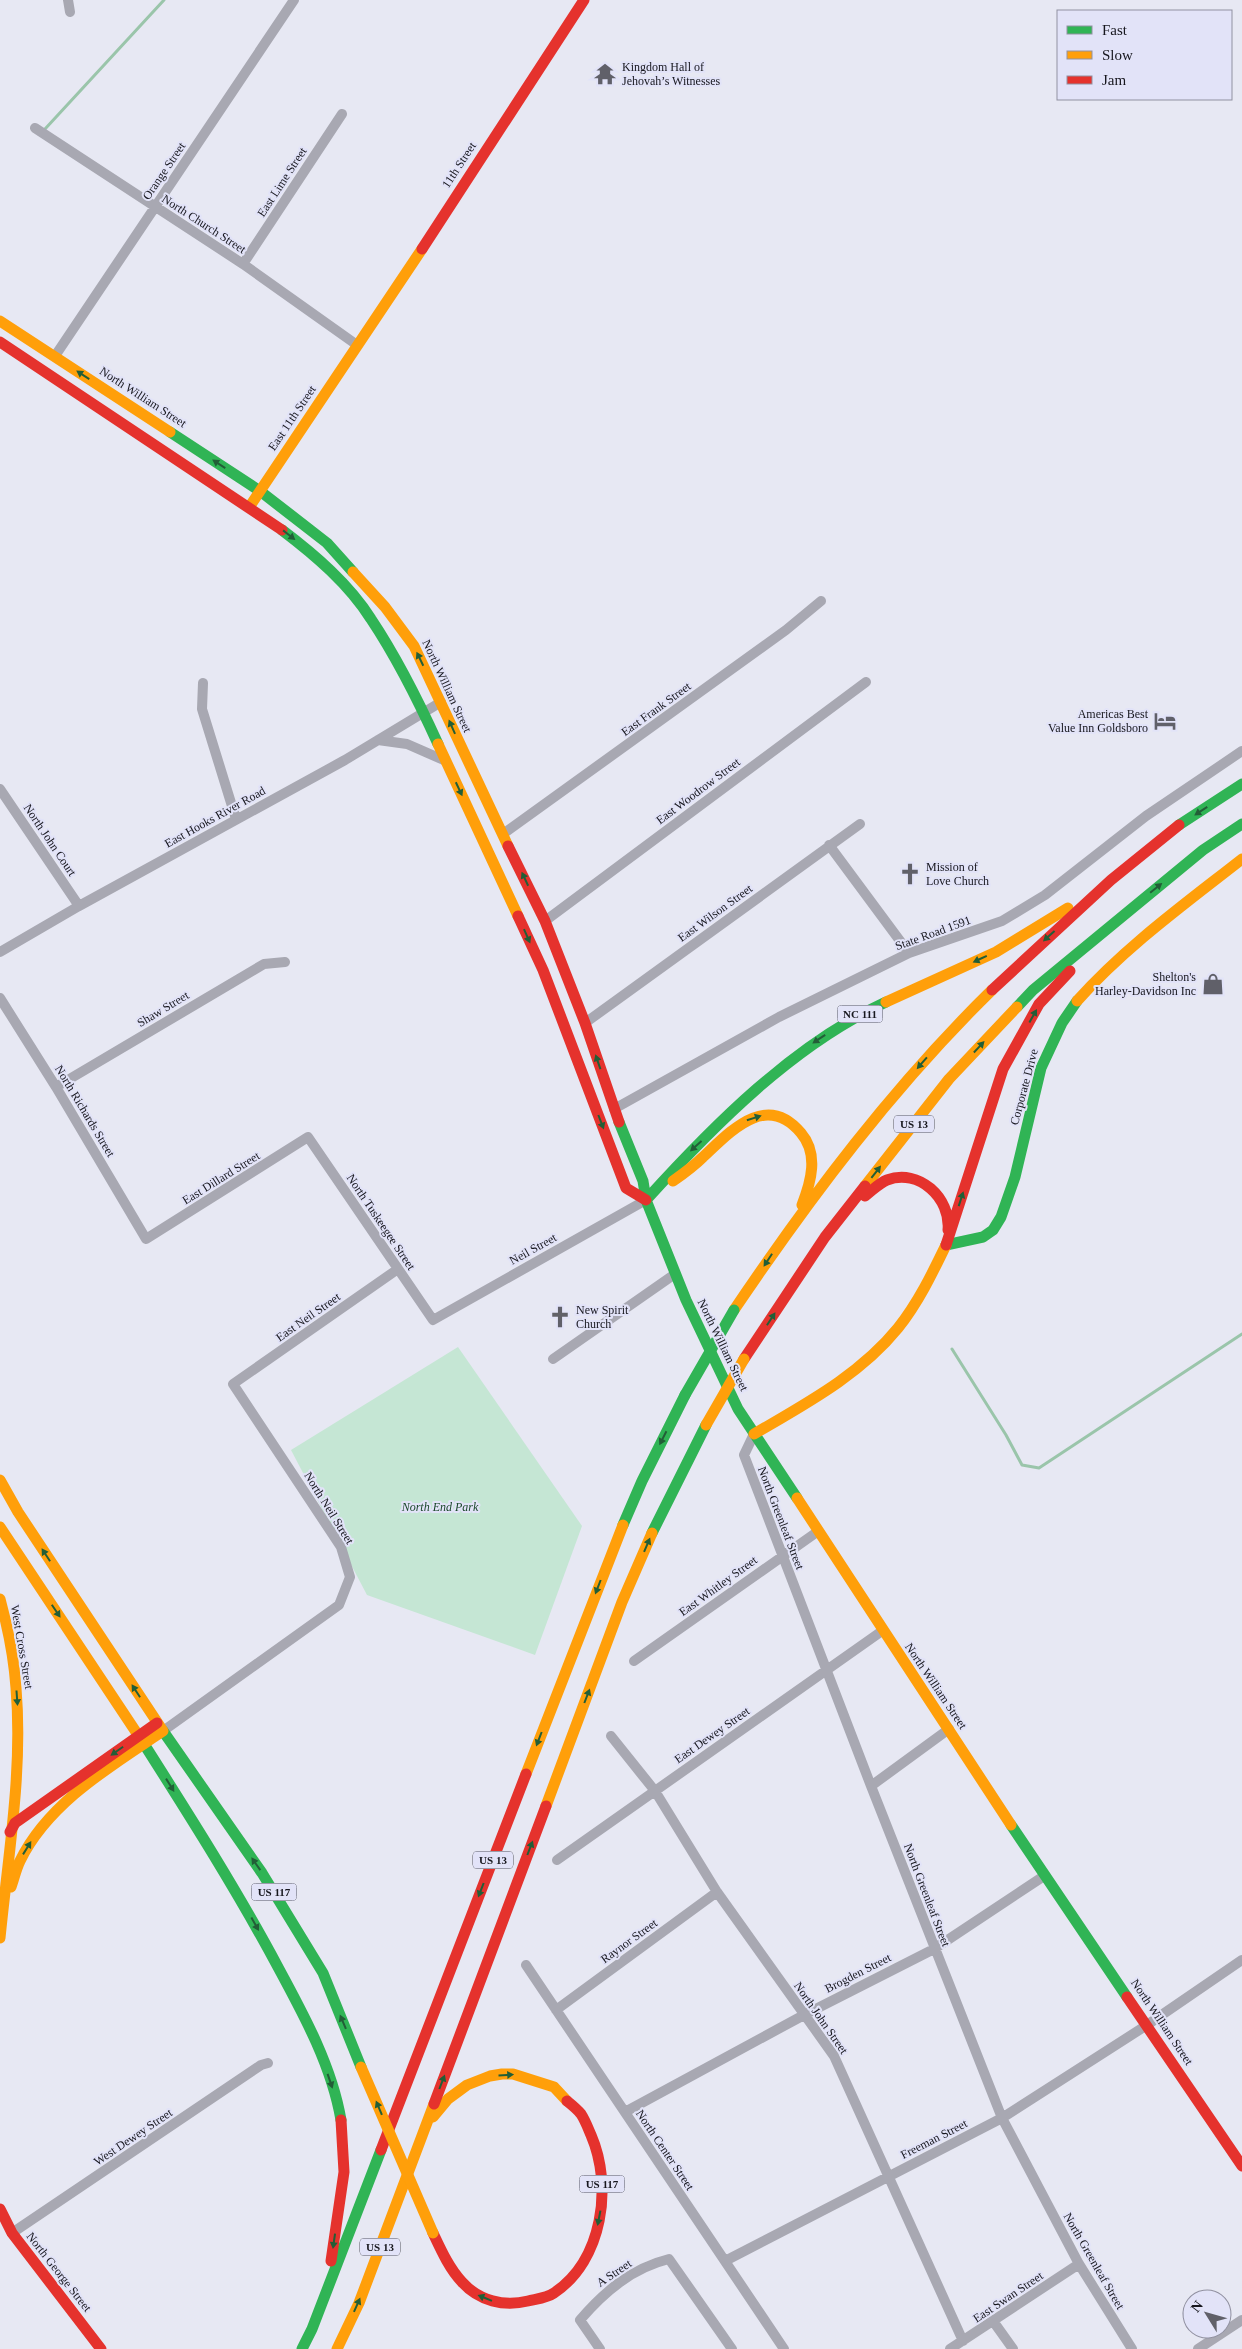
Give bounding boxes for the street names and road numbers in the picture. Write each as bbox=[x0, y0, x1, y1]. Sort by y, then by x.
street label: Orange Street bbox=[140, 139, 189, 202]
street label: 11th Street bbox=[439, 139, 479, 191]
street label: East Lime Street bbox=[254, 144, 310, 219]
street label: North Church Street bbox=[159, 192, 249, 257]
street label: North William Street bbox=[97, 364, 190, 431]
street label: East 11th Street bbox=[265, 382, 319, 453]
street label: North William Street bbox=[419, 637, 475, 735]
street label: East Frank Street bbox=[618, 679, 694, 739]
street label: East Woodrow Street bbox=[653, 754, 743, 827]
street label: East Hooks River Road bbox=[162, 783, 268, 851]
street label: North John Court bbox=[21, 801, 80, 879]
street label: East Wilson Street bbox=[675, 881, 755, 945]
street label: State Road 1591 bbox=[893, 913, 973, 953]
street label: Shaw Street bbox=[135, 988, 192, 1030]
road number: NC 111 bbox=[838, 1006, 882, 1022]
street label: Corporate Drive bbox=[1007, 1047, 1041, 1127]
street label: North Richards Street bbox=[52, 1063, 118, 1160]
road number: US 13 bbox=[894, 1116, 934, 1132]
street label: East Dillard Street bbox=[180, 1148, 263, 1207]
street label: North Tuskeegee Street bbox=[344, 1171, 419, 1273]
street label: Neil Street bbox=[507, 1230, 560, 1268]
street label: East Neil Street bbox=[273, 1289, 343, 1344]
street label: North William Street bbox=[695, 1297, 752, 1394]
street label: North Greenleaf Street bbox=[755, 1464, 807, 1572]
street label: North Neil Street bbox=[301, 1469, 357, 1547]
street label: East Whitley Street bbox=[676, 1553, 760, 1619]
street label: West Cross Street bbox=[8, 1604, 36, 1691]
street label: North William Street bbox=[902, 1640, 970, 1732]
street label: East Dewey Street bbox=[672, 1703, 753, 1766]
street label: North Greenleaf Street bbox=[901, 1841, 953, 1949]
road number: US 13 bbox=[473, 1852, 513, 1868]
road number: US 117 bbox=[252, 1884, 296, 1900]
street label: Raynor Street bbox=[598, 1915, 660, 1966]
street label: Brogden Street bbox=[823, 1950, 894, 1996]
street label: North William Street bbox=[1128, 1976, 1196, 2068]
street label: North John Street bbox=[791, 1979, 851, 2057]
street label: West Dewey Street bbox=[91, 2105, 175, 2168]
street label: North Center Street bbox=[633, 2107, 697, 2193]
street label: Freeman Street bbox=[898, 2116, 970, 2162]
road number: US 117 bbox=[580, 2176, 624, 2192]
street label: North Greenleaf Street bbox=[1061, 2210, 1128, 2312]
street label: North George Street bbox=[24, 2229, 95, 2315]
road number: US 13 bbox=[360, 2238, 400, 2256]
street label: A Street bbox=[594, 2256, 635, 2290]
street label: East Swan Street bbox=[970, 2268, 1046, 2326]

